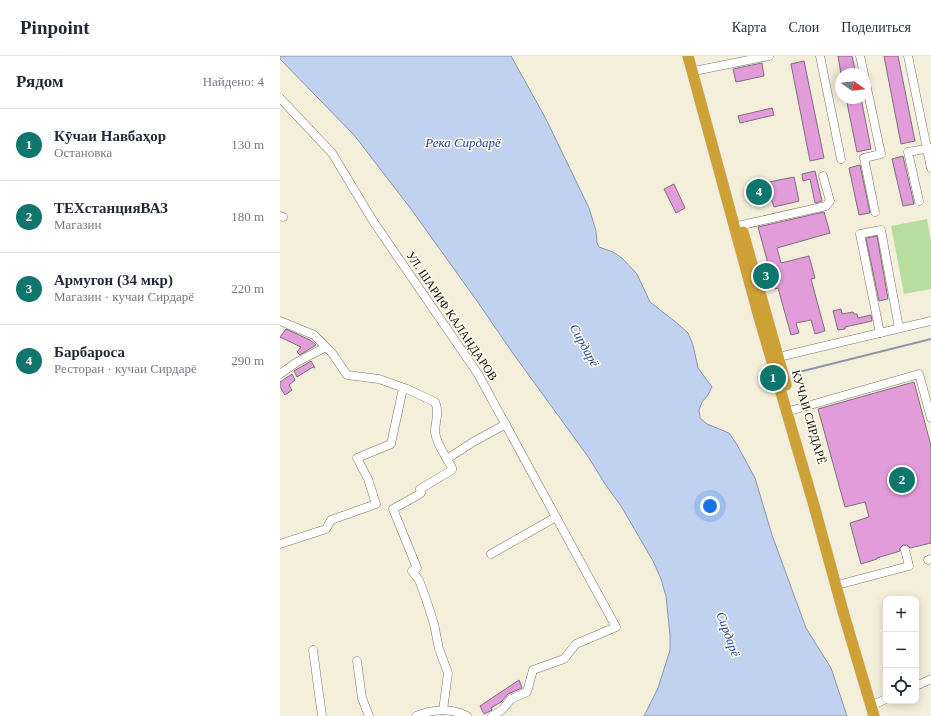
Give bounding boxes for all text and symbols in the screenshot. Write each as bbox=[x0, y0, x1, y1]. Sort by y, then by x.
text: Pinpoint bbox=[20, 17, 90, 38]
text: Карта bbox=[732, 20, 766, 35]
text: Слои bbox=[788, 20, 819, 35]
text: Поделиться bbox=[841, 20, 911, 35]
north arrow bbox=[835, 68, 871, 104]
text: Рядом bbox=[16, 72, 64, 91]
text: Найдено: 4 bbox=[203, 74, 264, 89]
text: Кӯчаи Навбаҳор bbox=[54, 128, 166, 144]
water label: Река Сирдарё bbox=[424, 135, 501, 150]
text: 1 bbox=[26, 137, 32, 152]
text: 130 m bbox=[231, 137, 264, 152]
text: Остановка bbox=[54, 145, 112, 160]
pin: 4 bbox=[746, 177, 772, 207]
text: ТЕХстанцияВАЗ bbox=[54, 200, 168, 216]
text: 2 bbox=[26, 209, 32, 224]
text: 180 m bbox=[231, 209, 264, 224]
text: Магазин bbox=[54, 217, 101, 232]
street label: УЛ. ШАРИФ КАЛАНДАРОВ bbox=[404, 249, 500, 383]
pin: 3 bbox=[753, 261, 779, 291]
text: Армугон (34 мкр) bbox=[54, 272, 173, 288]
text: 3 bbox=[26, 281, 32, 296]
text: 220 m bbox=[231, 281, 264, 296]
text: Магазин · кучаи Сирдарё bbox=[54, 289, 194, 304]
water label: Сирдарё bbox=[567, 321, 603, 370]
text: Барбароса bbox=[54, 344, 125, 360]
text: 4 bbox=[26, 353, 32, 368]
text: 290 m bbox=[231, 353, 264, 368]
text: Ресторан · кучаи Сирдарё bbox=[54, 361, 197, 376]
pin: 1 bbox=[760, 363, 786, 393]
street label: КУЧАИ СИРДАРЁ bbox=[789, 368, 829, 466]
pin: 2 bbox=[889, 465, 915, 495]
your location bbox=[700, 496, 720, 516]
map controls bbox=[883, 596, 919, 704]
button: + bbox=[883, 596, 919, 632]
water label: Сирдарё bbox=[713, 610, 744, 659]
button: − bbox=[883, 632, 919, 668]
button: locate bbox=[883, 668, 919, 704]

